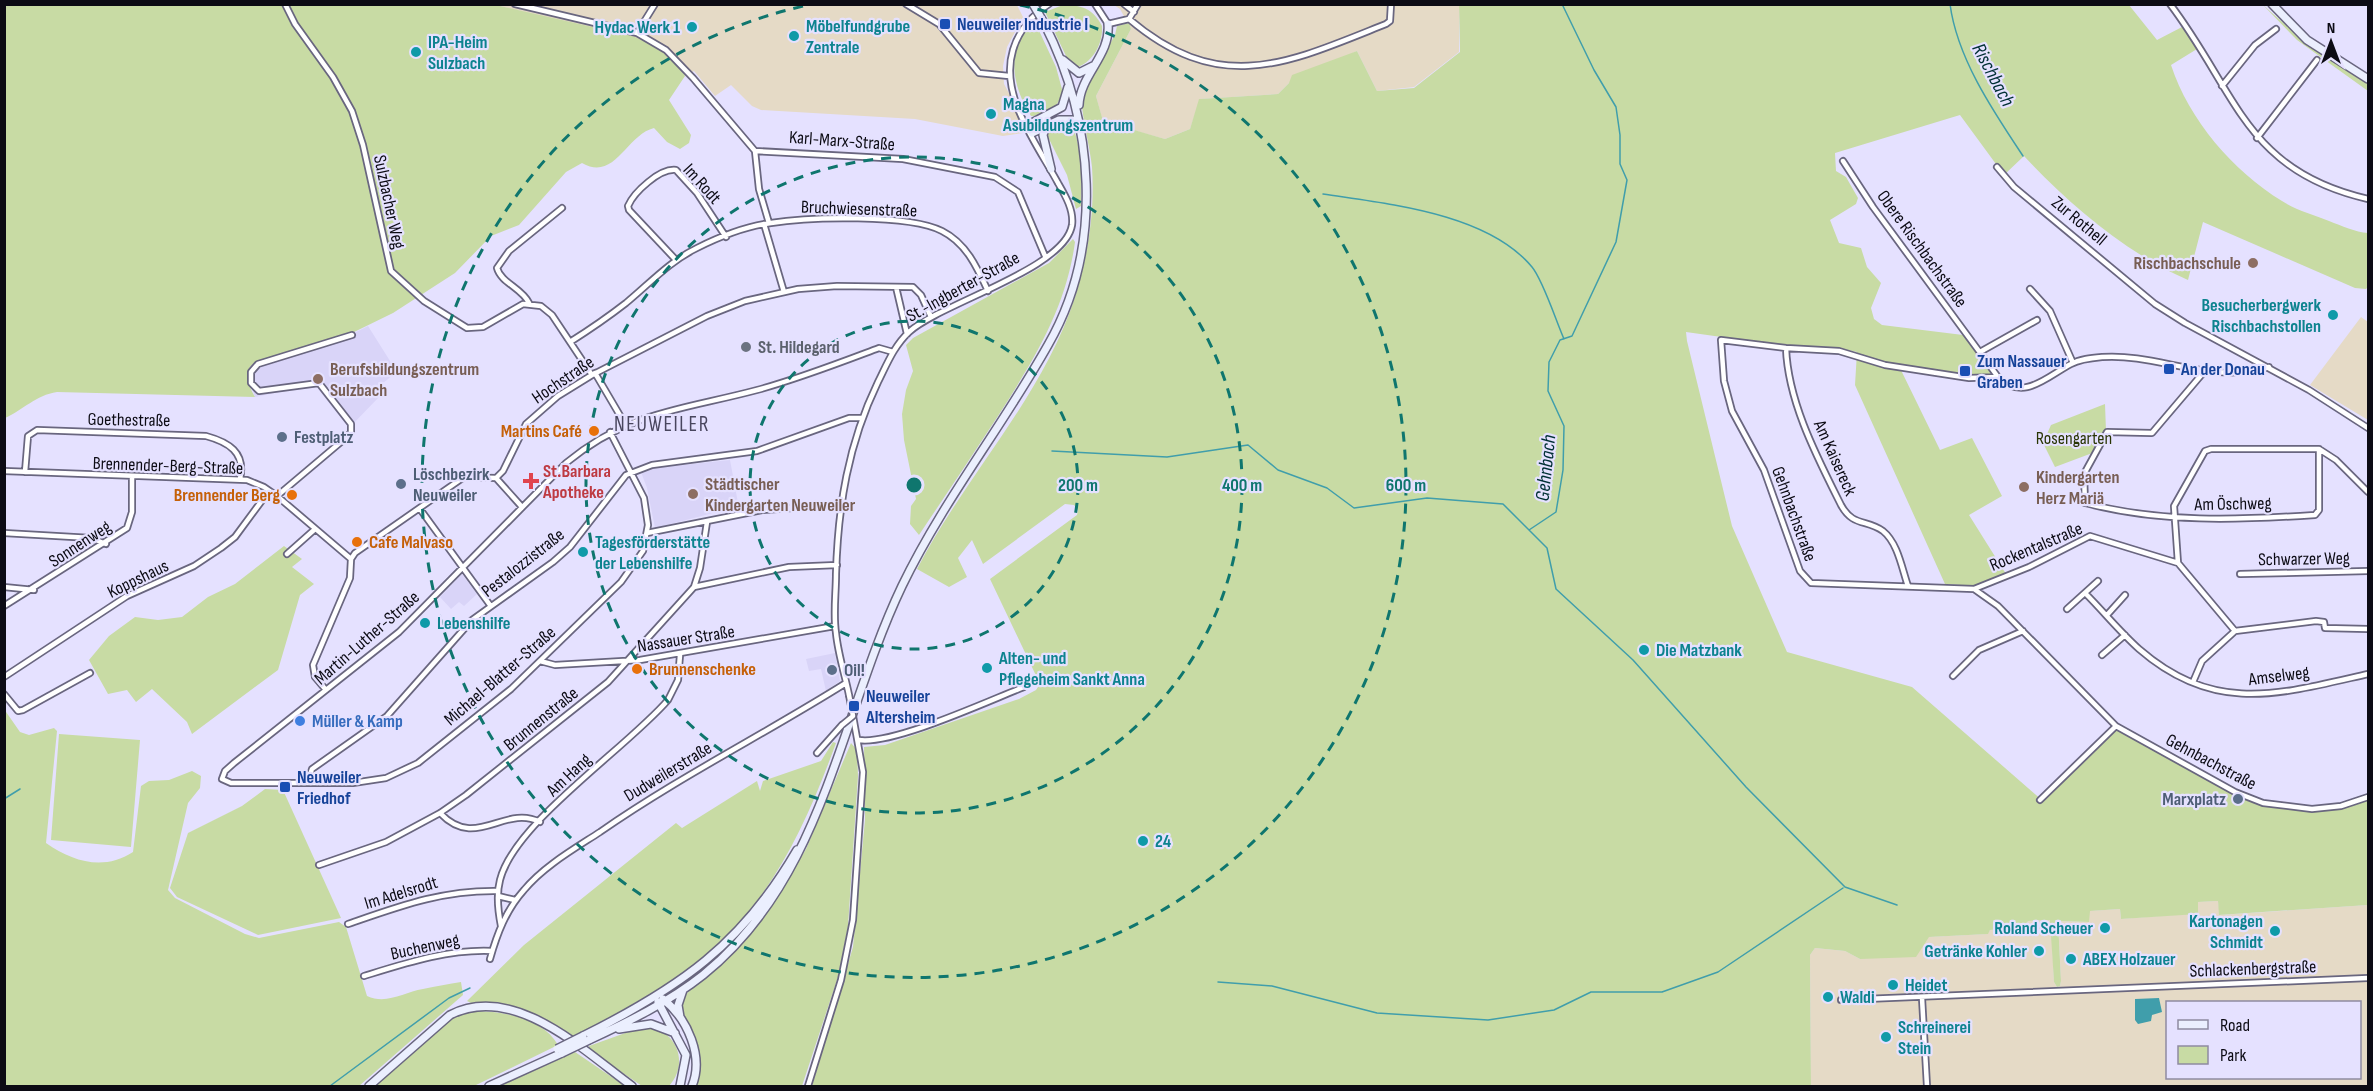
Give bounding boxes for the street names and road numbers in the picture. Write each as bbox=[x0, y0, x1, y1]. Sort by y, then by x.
street label: Karl-Marx-Straße bbox=[788, 127, 896, 155]
street label: Sulzbacher Weg bbox=[369, 153, 409, 251]
street label: Im Rodt bbox=[679, 160, 726, 209]
street label: Obere Rischbachstraße bbox=[1873, 186, 1971, 312]
street label: Zur Rothell bbox=[2047, 192, 2111, 250]
street label: Bruchwiesenstraße bbox=[801, 196, 917, 222]
street label: St.-Ingberter-Straße bbox=[903, 247, 1023, 327]
street label: Hochstraße bbox=[528, 352, 598, 408]
street label: Goethestraße bbox=[87, 409, 171, 431]
street label: Am Kaisereck bbox=[1809, 416, 1861, 499]
street label: Brennender-Berg-Straße bbox=[92, 453, 244, 479]
street label: Gehnbachstraße bbox=[1767, 464, 1821, 564]
street label: Am Öschweg bbox=[2193, 493, 2272, 515]
street label: Sonnenweg bbox=[45, 516, 115, 572]
street label: Rockentalstraße bbox=[1986, 518, 2086, 576]
street label: Pestalozzistraße bbox=[477, 524, 569, 602]
street label: Schwarzer Weg bbox=[2258, 548, 2350, 570]
street label: Koppshaus bbox=[104, 555, 172, 603]
street label: Martin-Luther-Straße bbox=[310, 587, 424, 689]
street label: Nassauer Straße bbox=[636, 621, 736, 657]
street label: Michael-Blatter-Straße bbox=[440, 622, 560, 730]
street label: Amselweg bbox=[2246, 662, 2311, 690]
street label: Brunnenstraße bbox=[500, 683, 582, 755]
street label: Gehnbachstraße bbox=[2162, 729, 2260, 795]
street label: Dudweilerstraße bbox=[620, 738, 716, 806]
street label: Am Hang bbox=[542, 749, 596, 802]
street label: Im Adelsrodt bbox=[362, 872, 441, 914]
street label: Buchenweg bbox=[389, 929, 461, 965]
street label: Schlackenbergstraße bbox=[2189, 956, 2317, 982]

